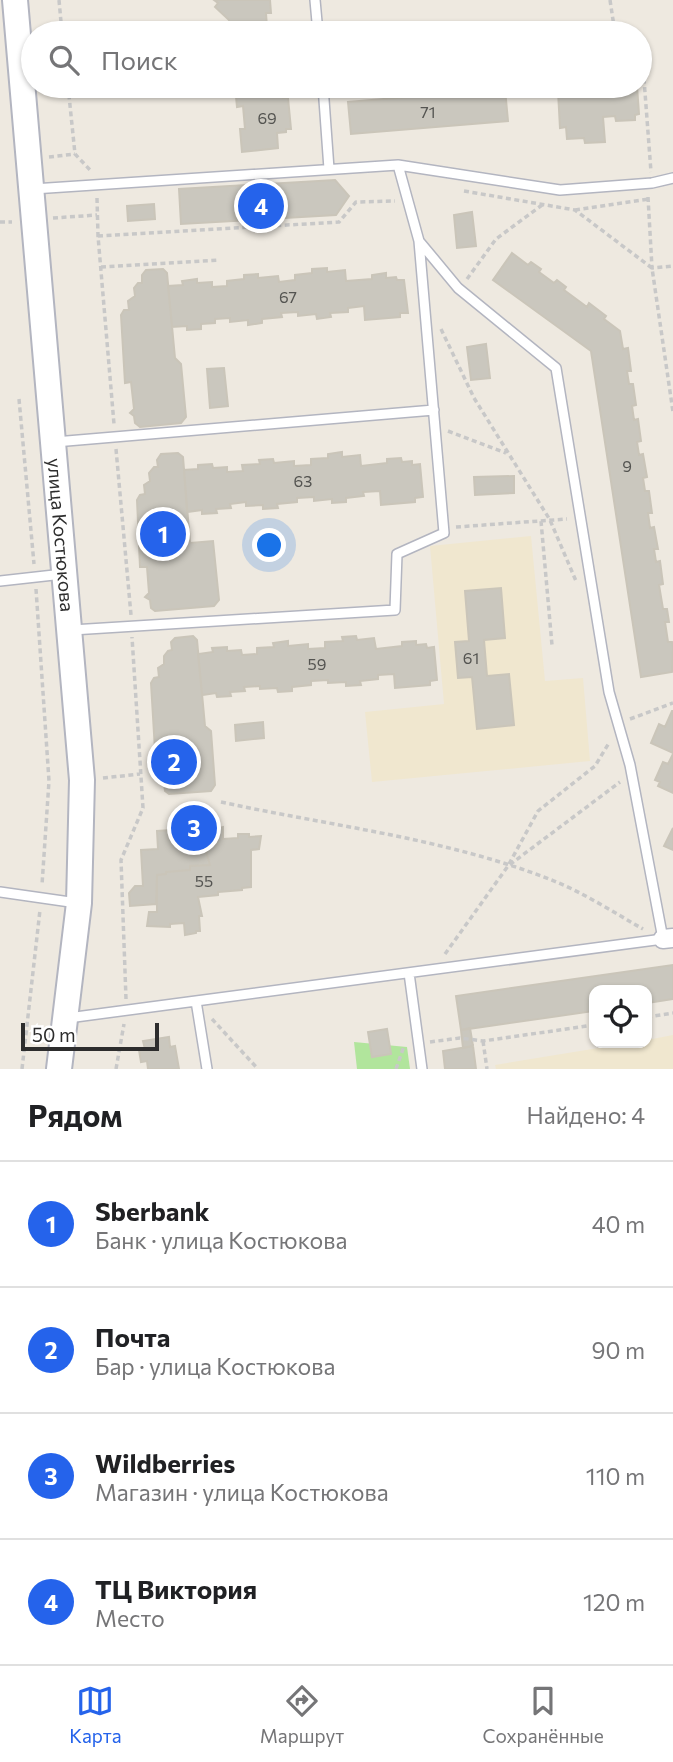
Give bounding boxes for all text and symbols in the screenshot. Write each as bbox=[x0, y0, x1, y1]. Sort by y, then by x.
search box bbox=[21, 21, 652, 98]
icon: search bbox=[45, 41, 83, 79]
text: Поиск bbox=[101, 44, 178, 75]
house number: 71 bbox=[420, 102, 436, 121]
house number: 69 bbox=[257, 108, 277, 127]
pin: 4 bbox=[238, 180, 284, 232]
house number: 67 bbox=[279, 287, 297, 306]
house number: 9 bbox=[622, 456, 632, 475]
street label: улица Костюкова bbox=[43, 457, 80, 613]
house number: 63 bbox=[294, 471, 312, 490]
pin: 1 bbox=[140, 508, 186, 560]
your location bbox=[252, 528, 286, 562]
house number: 61 bbox=[463, 648, 479, 667]
house number: 59 bbox=[308, 654, 326, 673]
pin: 2 bbox=[151, 736, 197, 788]
pin: 3 bbox=[171, 802, 217, 854]
house number: 55 bbox=[195, 871, 213, 890]
map controls bbox=[589, 985, 652, 1048]
button: locate bbox=[589, 985, 652, 1048]
scale bar bbox=[21, 1020, 159, 1052]
text: 50 m bbox=[32, 1023, 76, 1046]
text: Рядом bbox=[28, 1096, 122, 1133]
text: Найдено: 4 bbox=[527, 1101, 645, 1129]
text: Sberbank bbox=[95, 1195, 209, 1226]
text: 1 bbox=[46, 1210, 56, 1238]
text: 40 m bbox=[592, 1210, 645, 1238]
text: Банк · улица Костюкова bbox=[95, 1226, 347, 1254]
text: Почта bbox=[95, 1321, 170, 1352]
text: 2 bbox=[44, 1336, 58, 1364]
text: 90 m bbox=[592, 1336, 645, 1364]
text: Бар · улица Костюкова bbox=[95, 1352, 335, 1380]
text: Wildberries bbox=[95, 1447, 235, 1478]
text: 3 bbox=[44, 1462, 58, 1490]
text: 110 m bbox=[586, 1462, 645, 1490]
text: Магазин · улица Костюкова bbox=[95, 1478, 389, 1506]
text: ТЦ Виктория bbox=[95, 1573, 257, 1604]
text: 4 bbox=[44, 1588, 58, 1616]
text: 120 m bbox=[583, 1588, 645, 1616]
text: Место bbox=[95, 1604, 165, 1632]
tab: Карта bbox=[69, 1682, 122, 1747]
tab: Маршрут bbox=[260, 1682, 344, 1747]
tab: Сохранённые bbox=[483, 1682, 604, 1747]

